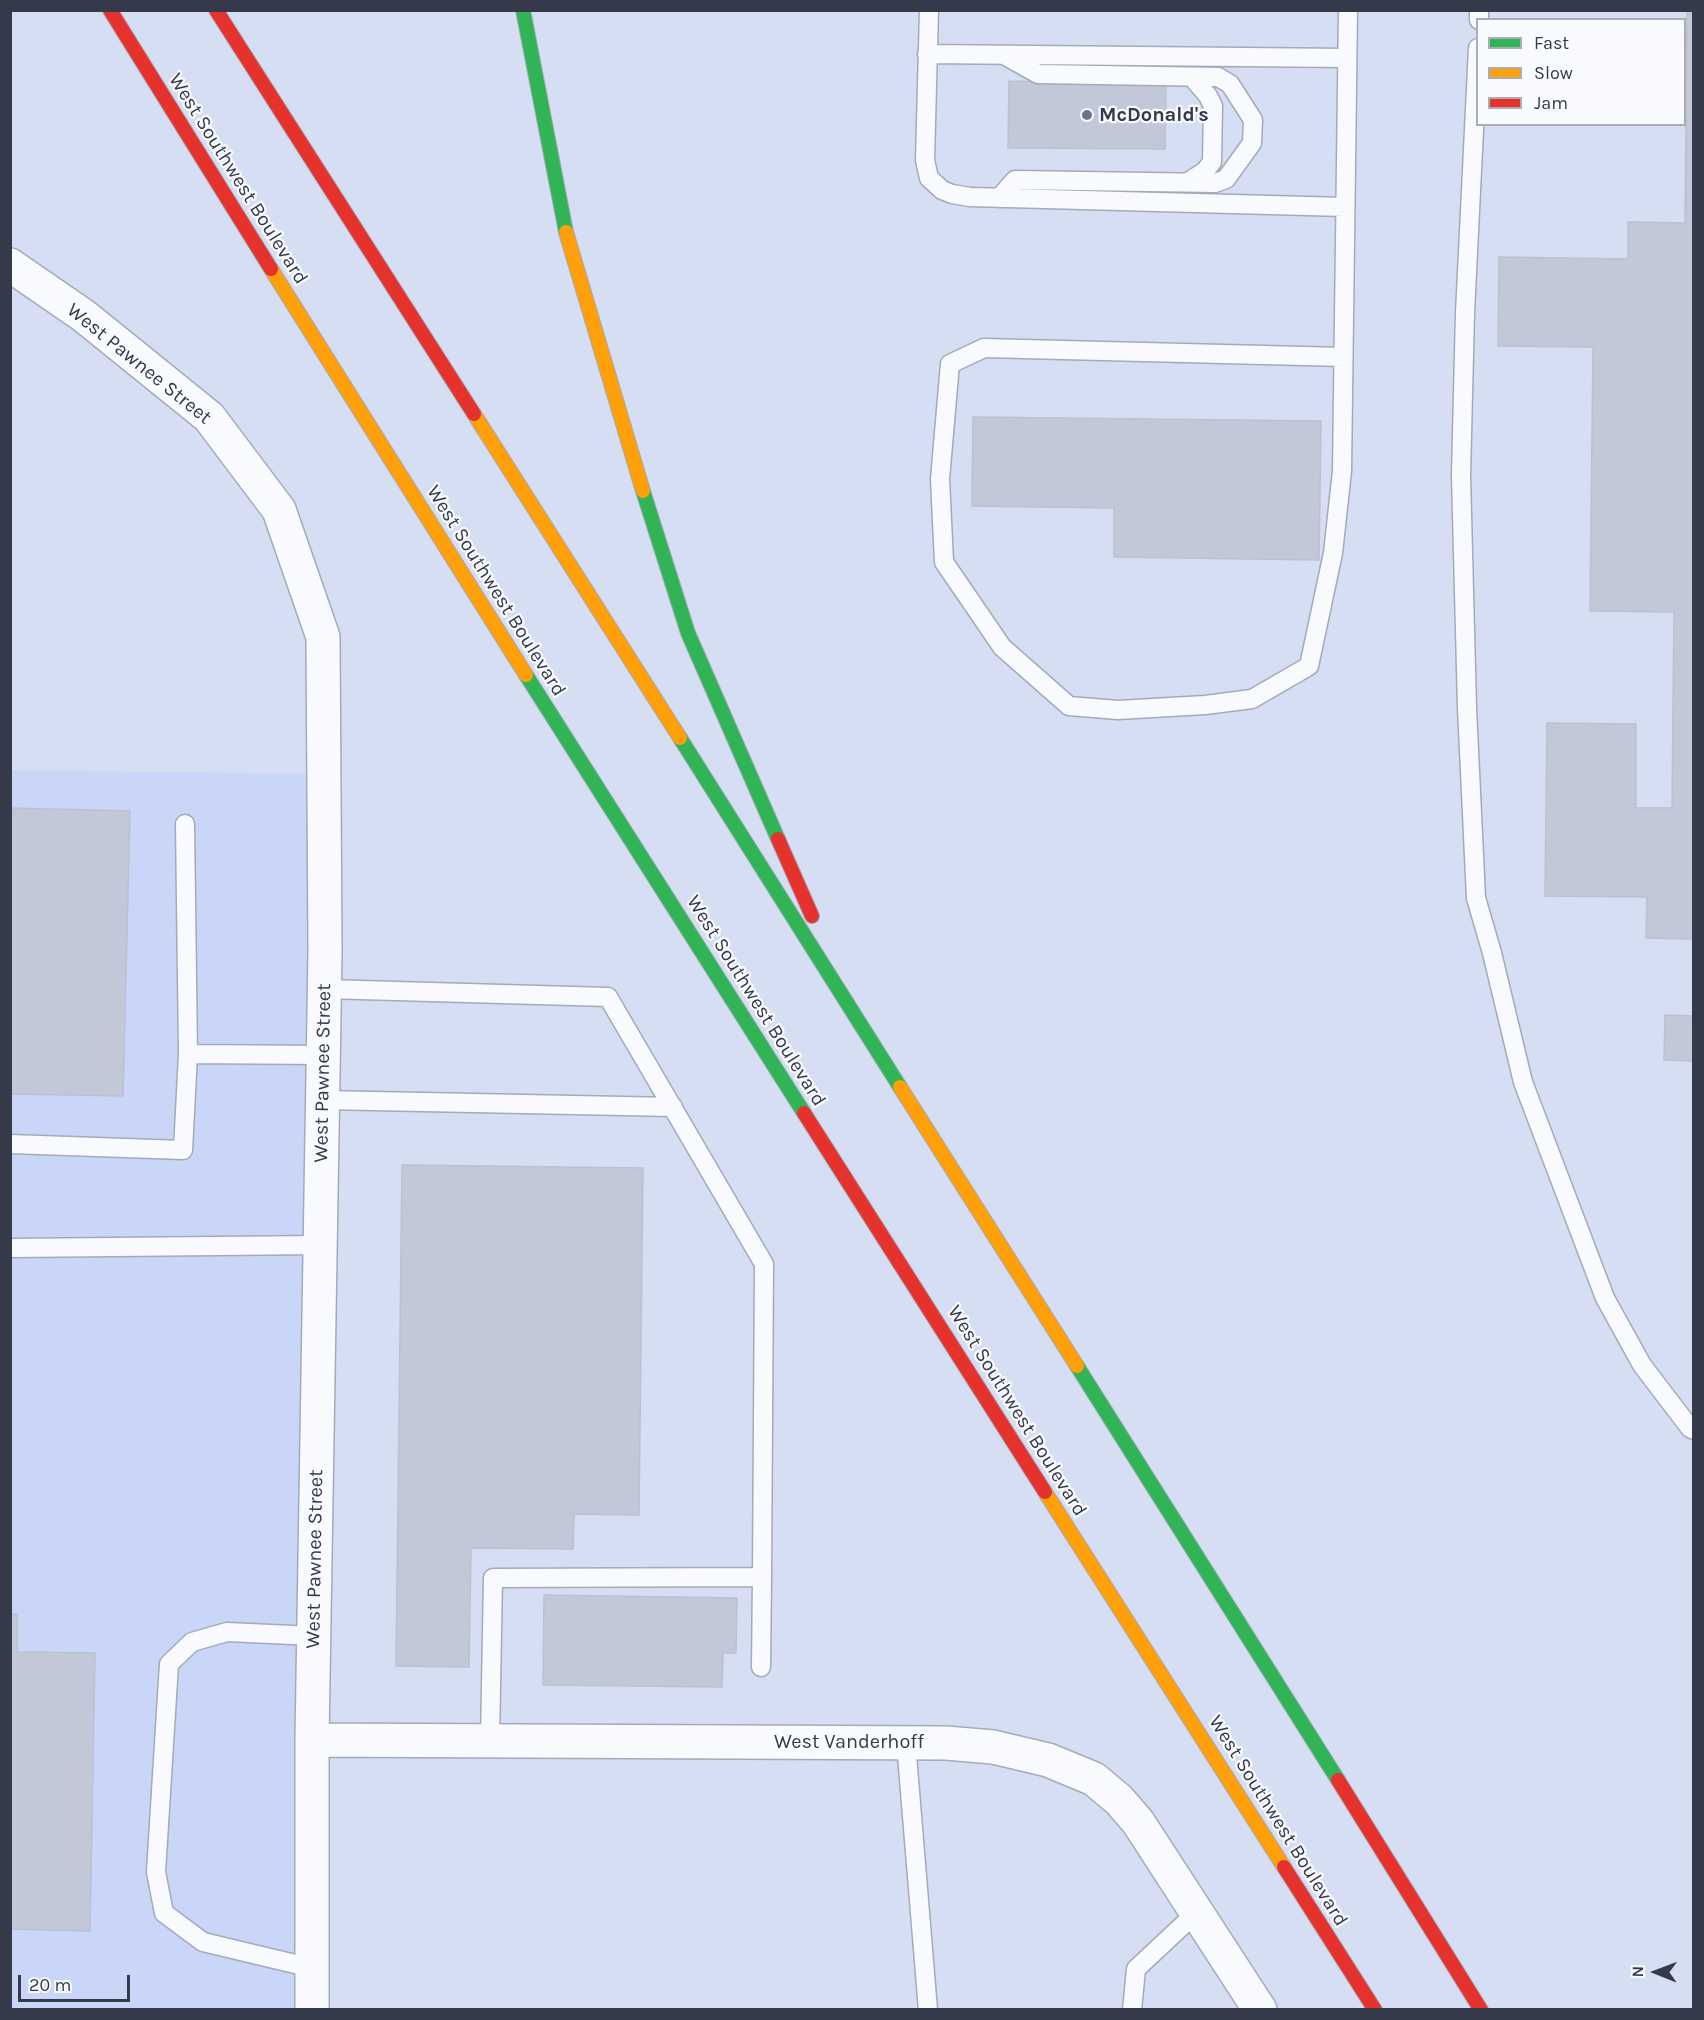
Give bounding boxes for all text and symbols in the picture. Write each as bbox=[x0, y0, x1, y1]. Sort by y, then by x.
legend bbox=[1476, 18, 1686, 126]
text: Fast bbox=[1534, 32, 1569, 54]
text: Slow bbox=[1534, 62, 1573, 84]
street label: West Southwest Boulevard bbox=[163, 69, 313, 289]
text: Jam bbox=[1534, 92, 1568, 114]
place label: McDonald's bbox=[1099, 103, 1209, 127]
marker: McDonald's bbox=[1080, 108, 1094, 122]
street label: West Pawnee Street bbox=[62, 298, 216, 430]
street label: West Southwest Boulevard bbox=[421, 481, 571, 701]
street label: West Southwest Boulevard bbox=[681, 891, 831, 1111]
street label: West Pawnee Street bbox=[309, 983, 337, 1163]
street label: West Southwest Boulevard bbox=[942, 1301, 1092, 1521]
street label: West Pawnee Street bbox=[301, 1469, 329, 1649]
street label: West Southwest Boulevard bbox=[1203, 1711, 1353, 1931]
street label: West Vanderhoff bbox=[774, 1730, 924, 1754]
north arrow bbox=[1626, 1942, 1686, 2002]
scale bar bbox=[21, 1963, 134, 2001]
text: N bbox=[1628, 1966, 1647, 1978]
text: 20 m bbox=[29, 1974, 71, 1996]

